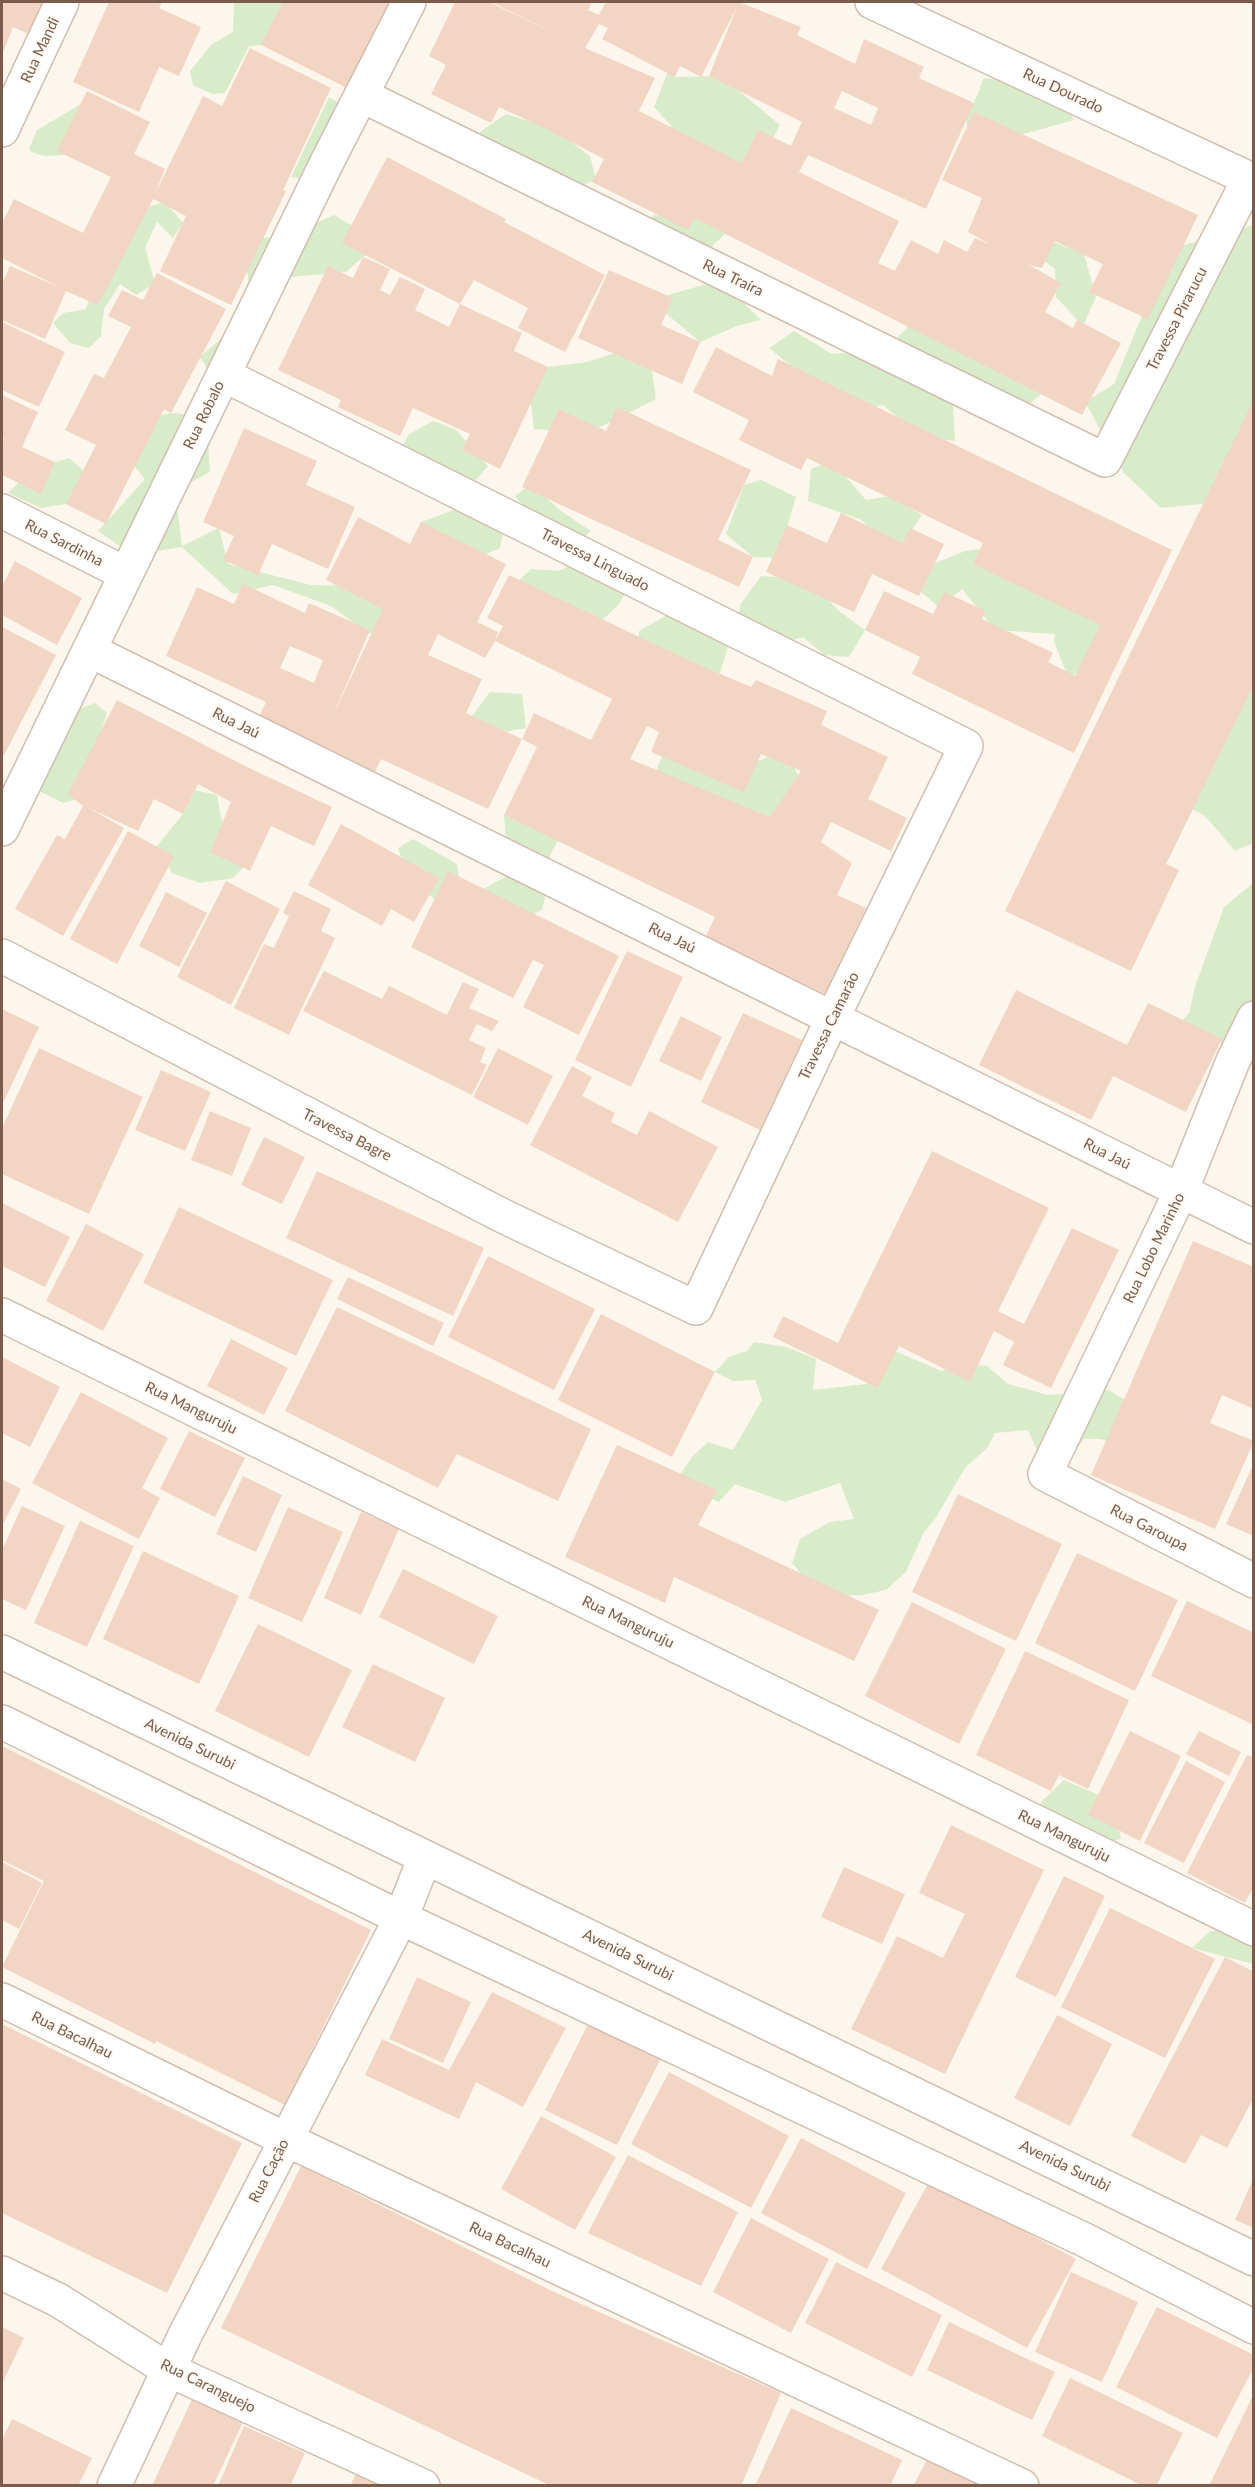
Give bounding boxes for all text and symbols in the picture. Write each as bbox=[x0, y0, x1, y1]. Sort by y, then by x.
street label: Rua Mandi bbox=[17, 14, 63, 86]
street label: Rua Dourado bbox=[1020, 65, 1106, 117]
street label: Rua Traíra bbox=[700, 256, 766, 300]
street label: Travessa Pirarucu bbox=[1143, 264, 1211, 374]
street label: Rua Robalo bbox=[180, 378, 228, 452]
street label: Rua Sardinha bbox=[22, 516, 106, 570]
street label: Travessa Linguado bbox=[538, 525, 652, 595]
street label: Rua Jaú bbox=[209, 704, 263, 742]
street label: Rua Jaú bbox=[645, 919, 699, 957]
street label: Travessa Camarão bbox=[795, 969, 863, 1083]
street label: Travessa Bagre bbox=[299, 1105, 395, 1165]
street label: Rua Jaú bbox=[1080, 1134, 1134, 1174]
street label: Rua Lobo Marinho bbox=[1119, 1190, 1189, 1306]
street label: Rua Manguruju bbox=[142, 1378, 240, 1438]
street label: Rua Garoupa bbox=[1107, 1501, 1191, 1555]
street label: Rua Manguruju bbox=[579, 1592, 677, 1652]
street label: Avenida Surubi bbox=[142, 1714, 238, 1774]
street label: Rua Manguruju bbox=[1015, 1806, 1113, 1866]
street label: Avenida Surubi bbox=[580, 1925, 676, 1985]
street label: Rua Bacalhau bbox=[28, 2008, 116, 2062]
street label: Rua Cação bbox=[245, 2136, 293, 2206]
street label: Avenida Surubi bbox=[1017, 2136, 1113, 2196]
street label: Rua Bacalhau bbox=[466, 2218, 554, 2272]
street label: Rua Caranguejo bbox=[158, 2355, 258, 2417]

